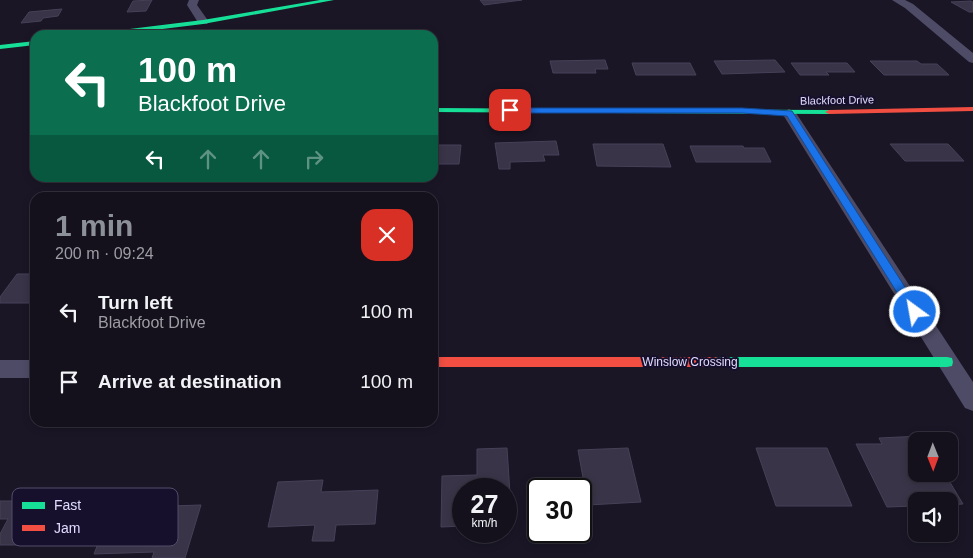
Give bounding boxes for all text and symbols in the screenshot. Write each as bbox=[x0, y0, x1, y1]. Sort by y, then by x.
icon: left bbox=[55, 50, 120, 115]
text: 100 m bbox=[138, 50, 237, 89]
pin bbox=[489, 89, 531, 131]
text: Blackfoot Drive bbox=[138, 91, 286, 116]
street label: Blackfoot Drive bbox=[800, 93, 874, 107]
icon: arrive bbox=[496, 96, 524, 124]
icon: left bbox=[141, 145, 169, 173]
icon: ahead bbox=[194, 145, 222, 173]
icon: ahead bbox=[247, 145, 275, 173]
icon: right bbox=[300, 145, 328, 173]
text: 1 min bbox=[55, 209, 133, 242]
button: close bbox=[361, 209, 413, 261]
text: 200 m · 09:24 bbox=[55, 245, 154, 262]
position arrow bbox=[888, 285, 940, 337]
text: Turn left bbox=[98, 292, 173, 313]
icon: left bbox=[55, 298, 83, 326]
text: 100 m bbox=[360, 301, 413, 322]
text: Blackfoot Drive bbox=[98, 314, 206, 331]
street label: Winslow Crossing bbox=[642, 355, 738, 369]
icon: arrive bbox=[55, 368, 83, 396]
text: Arrive at destination bbox=[98, 371, 282, 392]
text: 100 m bbox=[360, 371, 413, 392]
north arrow bbox=[908, 432, 958, 482]
map controls bbox=[908, 432, 958, 542]
speed limit sign: 30 bbox=[527, 478, 592, 543]
legend bbox=[12, 488, 178, 546]
text: 27 bbox=[471, 490, 498, 518]
button: sound bbox=[908, 492, 958, 542]
text: Fast bbox=[54, 497, 81, 513]
text: km/h bbox=[471, 516, 498, 530]
text: Jam bbox=[54, 520, 80, 536]

